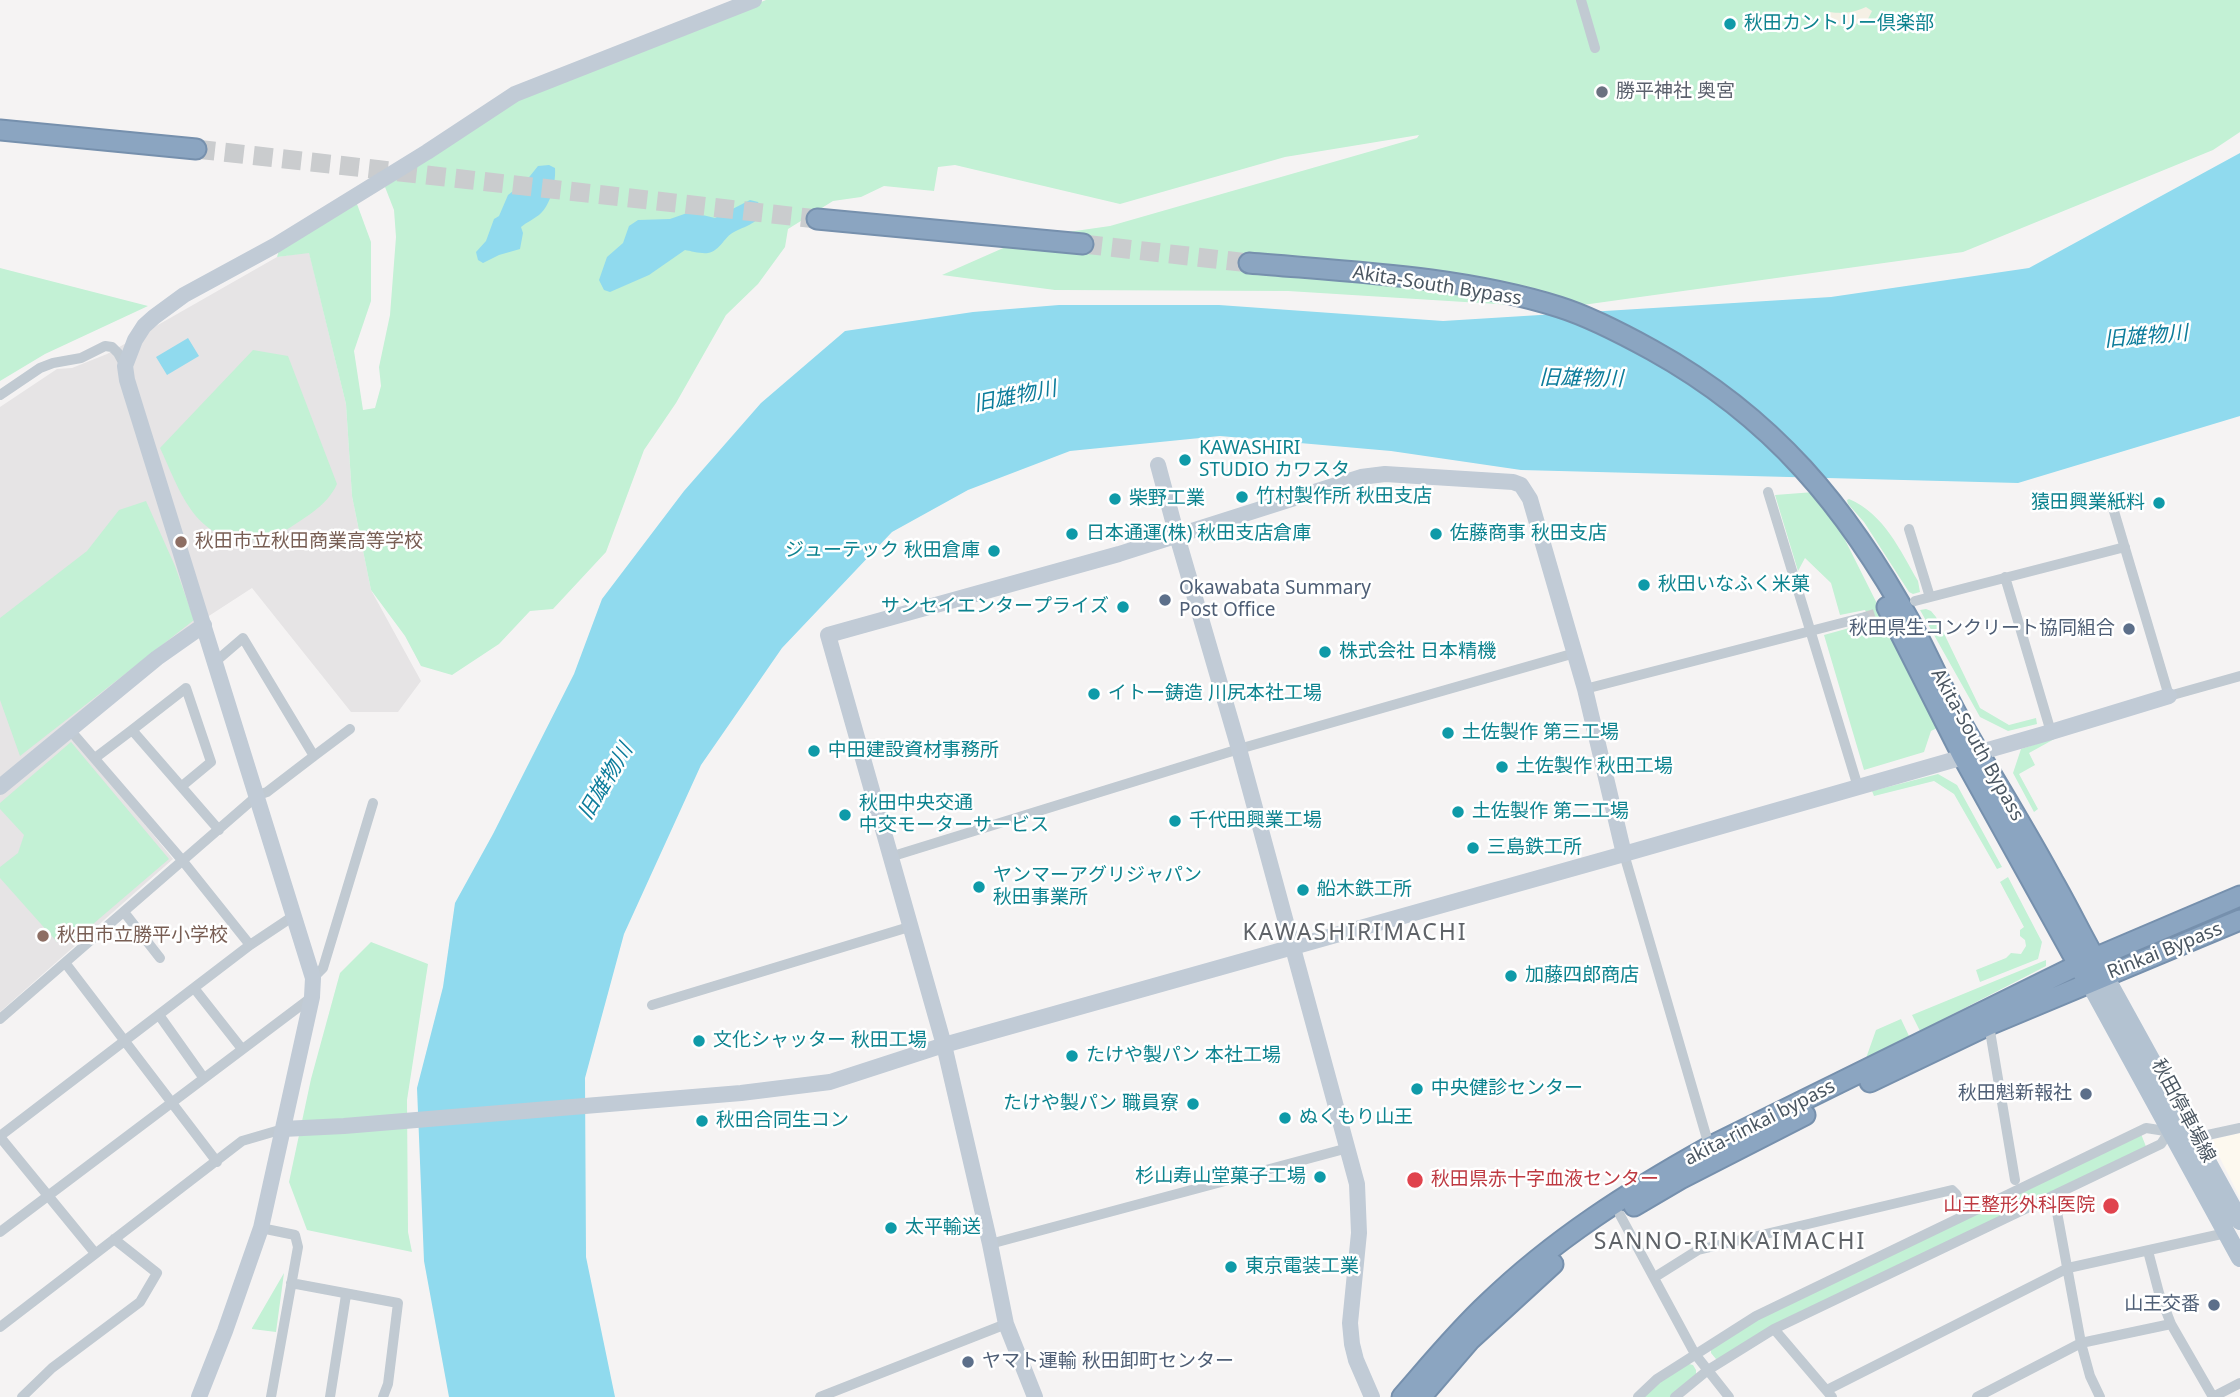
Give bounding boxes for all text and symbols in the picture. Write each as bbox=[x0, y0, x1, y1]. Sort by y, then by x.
place label: 秋田カントリー倶楽部 bbox=[1744, 13, 1934, 35]
marker: 秋田カントリー倶楽部 bbox=[1722, 16, 1738, 32]
place label: 勝平神社 奥宮 bbox=[1616, 81, 1735, 103]
marker: 勝平神社 奥宮 bbox=[1594, 84, 1610, 100]
street label: Akita-South Bypass bbox=[1351, 261, 1523, 311]
water label: 旧雄物川 bbox=[2103, 321, 2189, 353]
water label: 旧雄物川 bbox=[1539, 366, 1623, 392]
water label: 旧雄物川 bbox=[971, 377, 1059, 417]
place label: KAWASHIRI STUDIO カワスタ bbox=[1199, 438, 1350, 482]
marker: KAWASHIRI STUDIO カワスタ bbox=[1177, 452, 1193, 468]
place label: 竹村製作所 秋田支店 bbox=[1256, 486, 1432, 508]
place label: 柴野工業 bbox=[1129, 488, 1205, 510]
marker: 竹村製作所 秋田支店 bbox=[1234, 489, 1250, 505]
marker: 柴野工業 bbox=[1107, 491, 1123, 507]
place label: 猿田興業紙料 bbox=[2031, 492, 2145, 514]
marker: 猿田興業紙料 bbox=[2151, 495, 2167, 511]
place label: 日本通運(株) 秋田支店倉庫 bbox=[1086, 523, 1311, 545]
place label: 佐藤商事 秋田支店 bbox=[1450, 523, 1607, 545]
marker: 日本通運(株) 秋田支店倉庫 bbox=[1064, 526, 1080, 542]
marker: 佐藤商事 秋田支店 bbox=[1428, 526, 1444, 542]
place label: 秋田市立秋田商業高等学校 bbox=[195, 531, 423, 553]
marker: 秋田市立秋田商業高等学校 bbox=[173, 534, 189, 550]
place label: ジューテック 秋田倉庫 bbox=[785, 540, 980, 562]
marker: ジューテック 秋田倉庫 bbox=[986, 543, 1002, 559]
place label: 秋田いなふく米菓 bbox=[1658, 574, 1810, 596]
marker: 秋田いなふく米菓 bbox=[1636, 577, 1652, 593]
place label: Okawabata Summary Post Office bbox=[1179, 578, 1371, 622]
marker: Okawabata Summary Post Office bbox=[1157, 592, 1173, 608]
place label: サンセイエンタープライズ bbox=[881, 596, 1109, 618]
marker: サンセイエンタープライズ bbox=[1115, 599, 1131, 615]
place label: 秋田県生コンクリート協同組合 bbox=[1849, 618, 2115, 640]
marker: 秋田県生コンクリート協同組合 bbox=[2121, 621, 2137, 637]
place label: 株式会社 日本精機 bbox=[1339, 641, 1496, 663]
marker: 株式会社 日本精機 bbox=[1317, 644, 1333, 660]
street label: Akita-South Bypass bbox=[1926, 665, 2028, 825]
place label: イトー鋳造 川尻本社工場 bbox=[1108, 683, 1322, 705]
marker: イトー鋳造 川尻本社工場 bbox=[1086, 686, 1102, 702]
place label: 土佐製作 第三工場 bbox=[1462, 722, 1619, 744]
marker: 土佐製作 第三工場 bbox=[1440, 725, 1456, 741]
water label: 旧雄物川 bbox=[574, 740, 638, 824]
place label: 中田建設資材事務所 bbox=[828, 740, 999, 762]
marker: 中田建設資材事務所 bbox=[806, 743, 822, 759]
place label: 土佐製作 秋田工場 bbox=[1516, 756, 1673, 778]
marker: 土佐製作 秋田工場 bbox=[1494, 759, 1510, 775]
place label: 秋田中央交通 中交モーターサービス bbox=[859, 793, 1049, 837]
place label: 土佐製作 第二工場 bbox=[1472, 801, 1629, 823]
marker: 土佐製作 第二工場 bbox=[1450, 804, 1466, 820]
marker: 秋田中央交通 中交モーターサービス bbox=[837, 807, 853, 823]
place label: 千代田興業工場 bbox=[1189, 810, 1322, 832]
marker: 千代田興業工場 bbox=[1167, 813, 1183, 829]
place label: 三島鉄工所 bbox=[1487, 837, 1582, 859]
marker: 三島鉄工所 bbox=[1465, 840, 1481, 856]
place label: ヤンマーアグリジャパン 秋田事業所 bbox=[993, 865, 1202, 909]
marker: ヤンマーアグリジャパン 秋田事業所 bbox=[971, 879, 987, 895]
place label: 船木鉄工所 bbox=[1317, 879, 1412, 901]
marker: 船木鉄工所 bbox=[1295, 882, 1311, 898]
street label: Rinkai Bypass bbox=[2104, 918, 2226, 984]
district label: KAWASHIRIMACHI bbox=[1244, 919, 1466, 947]
place label: 秋田市立勝平小学校 bbox=[57, 925, 228, 947]
marker: 秋田市立勝平小学校 bbox=[35, 928, 51, 944]
place label: 加藤四郎商店 bbox=[1525, 965, 1639, 987]
marker: 加藤四郎商店 bbox=[1503, 968, 1519, 984]
place label: 文化シャッター 秋田工場 bbox=[713, 1030, 927, 1052]
marker: 文化シャッター 秋田工場 bbox=[691, 1033, 707, 1049]
place label: たけや製パン 本社工場 bbox=[1086, 1045, 1281, 1067]
marker: たけや製パン 本社工場 bbox=[1064, 1048, 1080, 1064]
street label: 秋田停車場線 bbox=[2146, 1055, 2220, 1167]
street label: akita-rinkai bypass bbox=[1681, 1075, 1839, 1171]
place label: 中央健診センター bbox=[1431, 1078, 1583, 1100]
marker: 中央健診センター bbox=[1409, 1081, 1425, 1097]
place label: 秋田魁新報社 bbox=[1958, 1083, 2072, 1105]
marker: 秋田魁新報社 bbox=[2078, 1086, 2094, 1102]
place label: たけや製パン 職員寮 bbox=[1003, 1093, 1179, 1115]
marker: たけや製パン 職員寮 bbox=[1185, 1096, 1201, 1112]
place label: ぬくもり山王 bbox=[1299, 1107, 1413, 1129]
place label: 秋田合同生コン bbox=[716, 1110, 849, 1132]
marker: ぬくもり山王 bbox=[1277, 1110, 1293, 1126]
marker: 秋田合同生コン bbox=[694, 1113, 710, 1129]
place label: 杉山寿山堂菓子工場 bbox=[1135, 1166, 1306, 1188]
marker: 杉山寿山堂菓子工場 bbox=[1312, 1169, 1328, 1185]
place label: 秋田県赤十字血液センター bbox=[1431, 1169, 1659, 1191]
marker: 秋田県赤十字血液センター bbox=[1405, 1170, 1425, 1190]
place label: 山王整形外科医院 bbox=[1943, 1195, 2095, 1217]
marker: 山王整形外科医院 bbox=[2101, 1196, 2121, 1216]
place label: 太平輸送 bbox=[905, 1217, 981, 1239]
marker: 太平輸送 bbox=[883, 1220, 899, 1236]
district label: SANNO-RINKAIMACHI bbox=[1596, 1228, 1864, 1256]
place label: 東京電装工業 bbox=[1245, 1256, 1359, 1278]
marker: 東京電装工業 bbox=[1223, 1259, 1239, 1275]
place label: 山王交番 bbox=[2124, 1294, 2200, 1316]
marker: 山王交番 bbox=[2206, 1297, 2222, 1313]
place label: ヤマト運輸 秋田卸町センター bbox=[982, 1351, 1234, 1373]
marker: ヤマト運輸 秋田卸町センター bbox=[960, 1354, 976, 1370]

